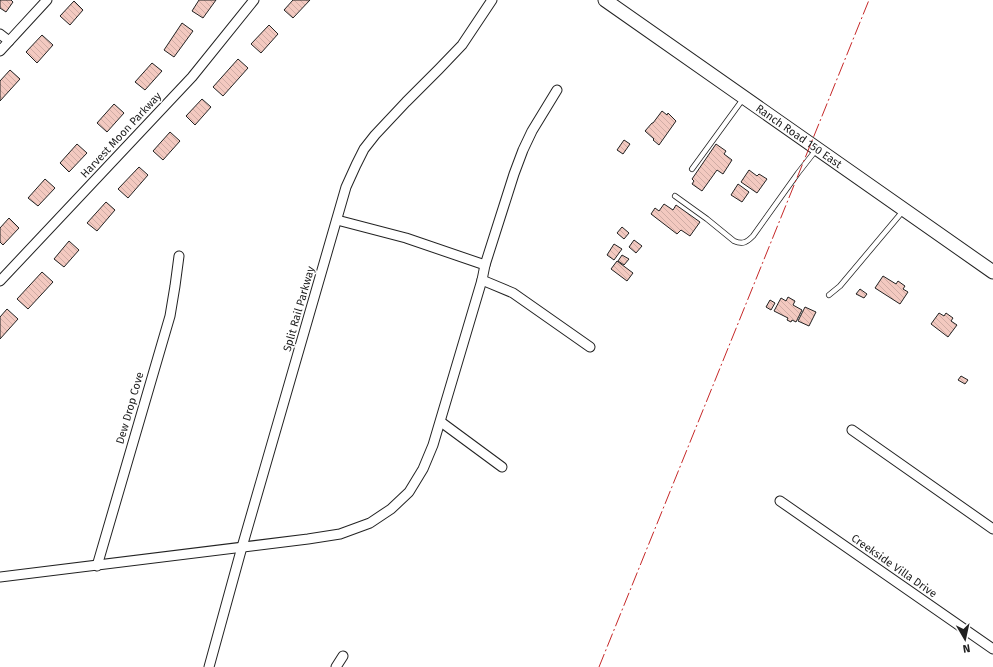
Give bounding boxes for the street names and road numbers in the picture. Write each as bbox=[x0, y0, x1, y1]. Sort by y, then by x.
street label: Harvest Moon Parkway bbox=[78, 89, 165, 181]
street label: Ranch Road 150 East bbox=[754, 101, 845, 171]
street label: Split Rail Parkway bbox=[281, 264, 318, 353]
street label: Dew Drop Cove bbox=[113, 370, 147, 446]
street label: Creekside Villa Drive bbox=[849, 532, 939, 600]

